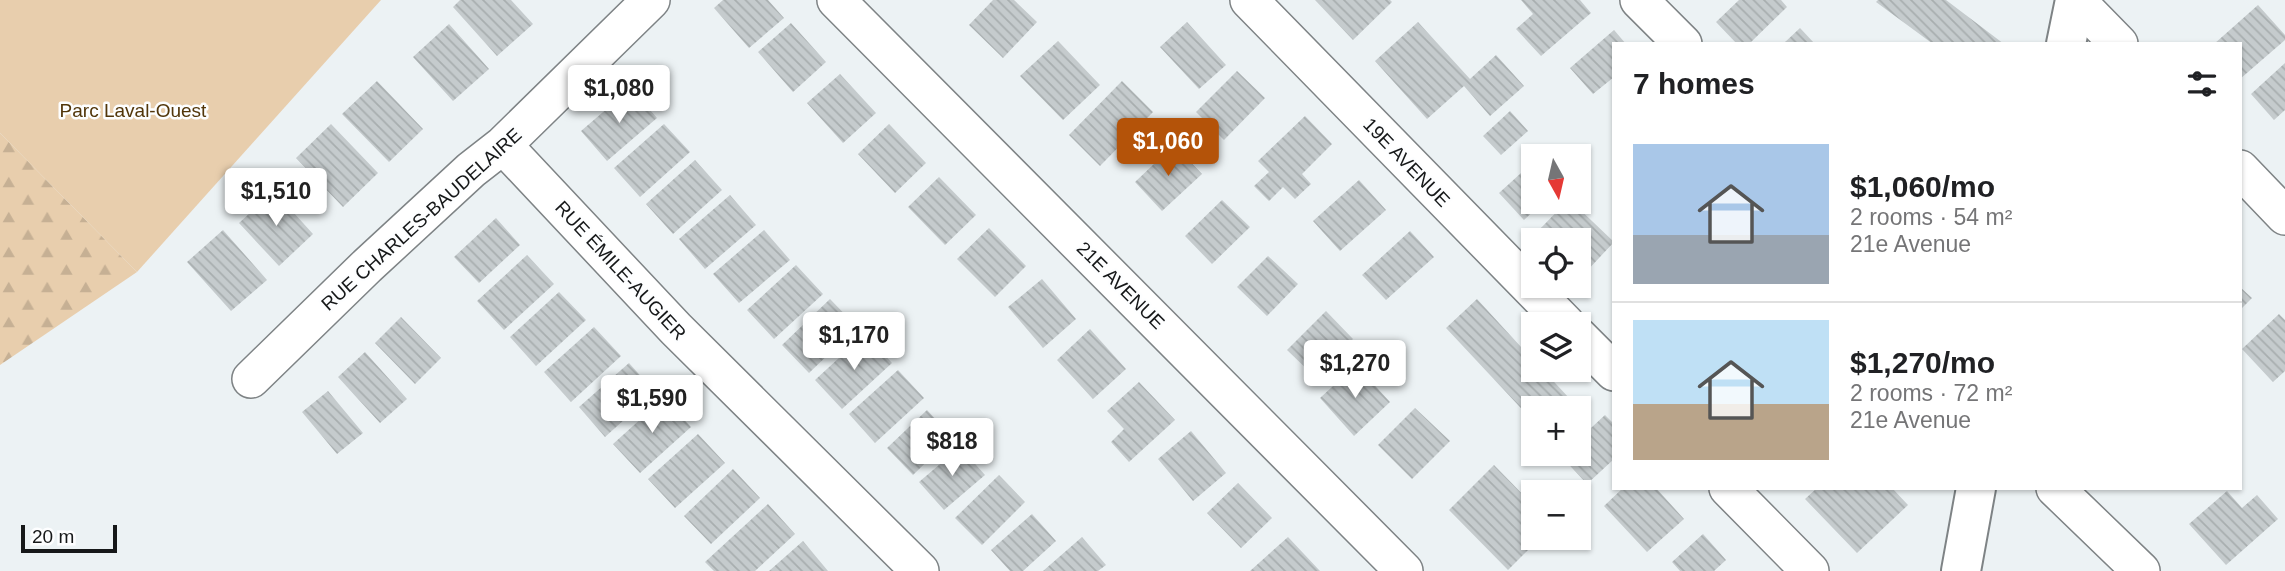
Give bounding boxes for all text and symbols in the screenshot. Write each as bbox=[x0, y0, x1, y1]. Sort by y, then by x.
icon: filters bbox=[2183, 65, 2221, 103]
pin: $1,080 bbox=[562, 66, 676, 125]
text: 7 homes bbox=[1633, 67, 1755, 100]
text: $1,080 bbox=[584, 75, 654, 101]
park label: Parc Laval-Ouest bbox=[60, 100, 207, 121]
street label: 19E AVENUE bbox=[1359, 114, 1454, 211]
pin: $1,060 bbox=[1111, 118, 1225, 178]
street label: RUE CHARLES-BAUDELAIRE bbox=[317, 124, 526, 315]
text: $1,060 bbox=[1133, 128, 1203, 154]
north arrow bbox=[1521, 144, 1591, 214]
map controls bbox=[1521, 144, 1591, 550]
pin: $1,510 bbox=[219, 168, 333, 228]
text: $1,060/mo bbox=[1850, 170, 1995, 203]
icon: home bbox=[1689, 172, 1773, 256]
text: $1,510 bbox=[241, 178, 311, 204]
street label: RUE ÉMILE-AUGIER bbox=[551, 197, 690, 344]
text: 2 rooms · 54 m² bbox=[1850, 204, 2012, 230]
button: locate bbox=[1521, 228, 1591, 298]
text: 21e Avenue bbox=[1850, 231, 1971, 257]
street label: 21E AVENUE bbox=[1073, 237, 1169, 333]
pin: $1,170 bbox=[797, 312, 911, 372]
button: layers bbox=[1521, 312, 1591, 382]
text: $1,170 bbox=[819, 322, 889, 348]
pin: $1,270 bbox=[1298, 340, 1412, 400]
text: $1,270/mo bbox=[1850, 346, 1995, 379]
icon: home bbox=[1689, 348, 1773, 432]
text: $1,270 bbox=[1320, 350, 1390, 376]
pin: $1,590 bbox=[595, 376, 709, 435]
text: 2 rooms · 72 m² bbox=[1850, 380, 2012, 406]
text: $1,590 bbox=[617, 385, 687, 411]
button: + bbox=[1521, 396, 1591, 466]
text: 21e Avenue bbox=[1850, 407, 1971, 433]
pin: $818 bbox=[911, 419, 993, 478]
text: $818 bbox=[926, 428, 978, 454]
button: − bbox=[1521, 480, 1591, 550]
scale bar bbox=[21, 522, 117, 554]
text: 20 m bbox=[32, 526, 74, 547]

